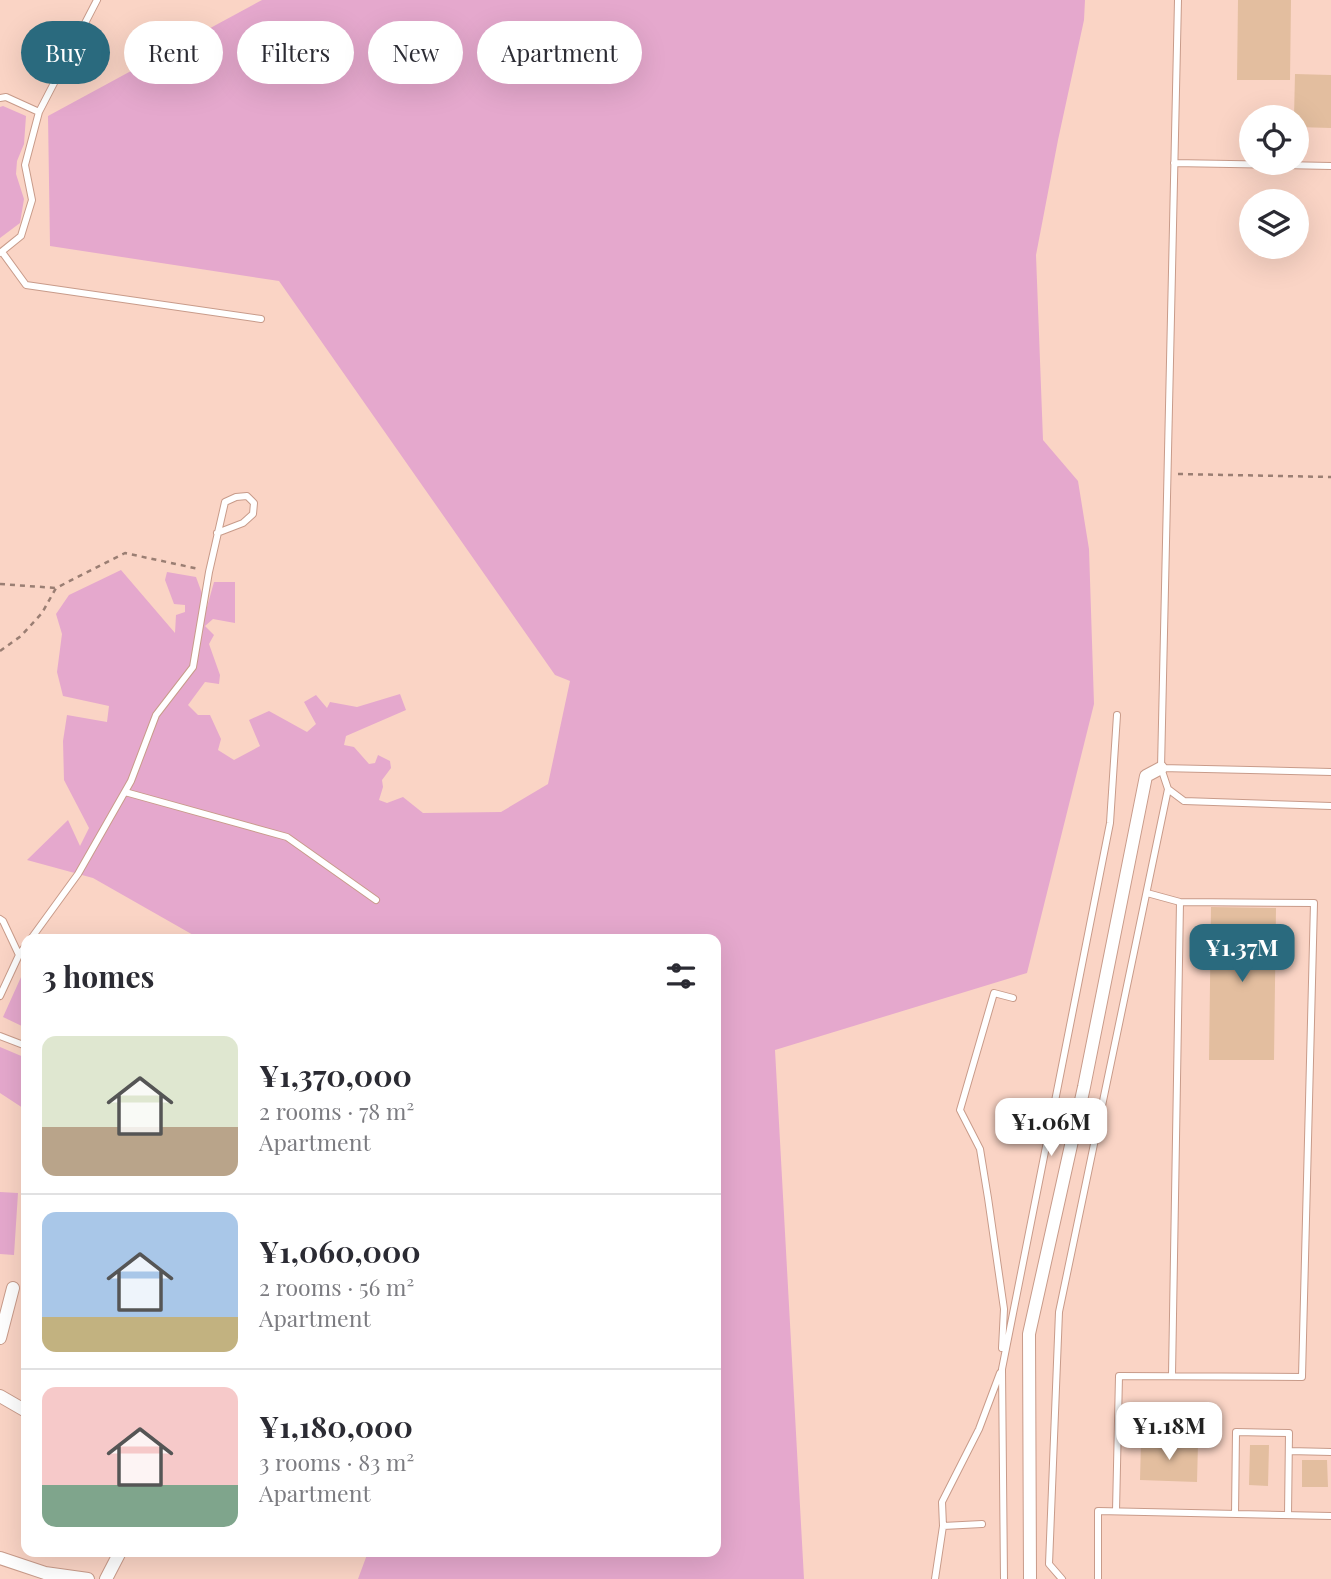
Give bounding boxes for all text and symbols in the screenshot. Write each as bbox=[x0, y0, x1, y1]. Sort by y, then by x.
chip: Buy bbox=[21, 21, 110, 84]
chip: Rent bbox=[124, 21, 223, 84]
chip: Filters bbox=[237, 21, 354, 84]
chip: New bbox=[368, 21, 463, 84]
chip: Apartment bbox=[477, 21, 642, 84]
map controls bbox=[1239, 105, 1309, 259]
button: locate bbox=[1239, 105, 1309, 175]
button: layers bbox=[1239, 189, 1309, 259]
pin: ¥1.37M bbox=[1185, 925, 1299, 984]
text: ¥1.37M bbox=[1206, 931, 1278, 962]
text: 3 homes bbox=[42, 956, 154, 996]
icon: filters bbox=[662, 957, 700, 995]
text: ¥1,370,000 bbox=[259, 1055, 412, 1095]
icon: home bbox=[98, 1064, 182, 1148]
text: 2 rooms · 78 m² bbox=[259, 1095, 414, 1126]
pin: ¥1.06M bbox=[994, 1098, 1108, 1158]
text: ¥1.06M bbox=[1011, 1105, 1091, 1136]
text: Apartment bbox=[259, 1126, 371, 1157]
text: ¥1,060,000 bbox=[259, 1231, 421, 1271]
icon: home bbox=[98, 1240, 182, 1324]
text: 2 rooms · 56 m² bbox=[259, 1271, 414, 1302]
text: Apartment bbox=[259, 1302, 371, 1333]
pin: ¥1.18M bbox=[1112, 1402, 1226, 1462]
text: ¥1,180,000 bbox=[259, 1406, 413, 1446]
text: ¥1.18M bbox=[1132, 1409, 1206, 1440]
icon: home bbox=[98, 1415, 182, 1499]
text: 3 rooms · 83 m² bbox=[259, 1446, 414, 1477]
text: Apartment bbox=[259, 1477, 371, 1508]

